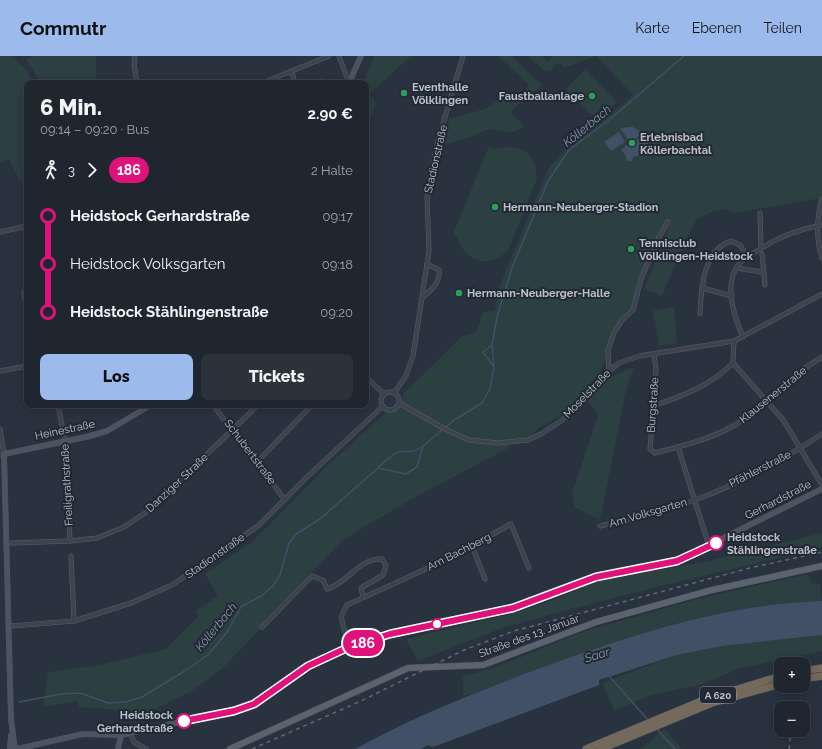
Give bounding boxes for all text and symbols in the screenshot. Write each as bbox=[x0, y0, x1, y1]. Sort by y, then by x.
text: Commutr bbox=[20, 17, 106, 39]
text: Karte bbox=[635, 20, 670, 36]
text: Ebenen bbox=[692, 20, 742, 36]
text: Teilen bbox=[764, 20, 802, 36]
place label: Eventhalle Völklingen bbox=[412, 81, 469, 107]
marker: Eventhalle Völklingen bbox=[399, 88, 409, 98]
place label: Faustballanlage bbox=[499, 90, 584, 103]
marker: Faustballanlage bbox=[587, 91, 597, 101]
text: 6 Min. bbox=[40, 94, 102, 120]
water label: Köllerbach bbox=[560, 102, 614, 150]
text: 2.90 € bbox=[308, 105, 353, 123]
text: 09:14 – 09:20 · Bus bbox=[40, 122, 149, 137]
street label: Stadionstraße bbox=[422, 123, 450, 194]
place label: Erlebnisbad Köllerbachtal bbox=[640, 131, 712, 157]
marker: Erlebnisbad Köllerbachtal bbox=[627, 138, 637, 148]
icon: walk bbox=[40, 159, 62, 181]
icon: forward bbox=[81, 159, 103, 181]
text: 186 bbox=[117, 162, 141, 178]
text: 3 bbox=[68, 163, 75, 178]
text: 2 Halte bbox=[311, 163, 353, 178]
place label: Hermann-Neuberger-Stadion bbox=[503, 201, 659, 214]
marker: Hermann-Neuberger-Stadion bbox=[490, 202, 500, 212]
text: Heidstock Gerhardstraße bbox=[70, 207, 250, 225]
text: 09:17 bbox=[323, 209, 353, 224]
place label: Tennisclub Völklingen-Heidstock bbox=[639, 237, 754, 263]
marker: Tennisclub Völklingen-Heidstock bbox=[626, 244, 636, 254]
text: Heidstock Volksgarten bbox=[70, 255, 225, 273]
text: 09:18 bbox=[322, 257, 353, 272]
place label: Hermann-Neuberger-Halle bbox=[467, 287, 610, 300]
marker: Hermann-Neuberger-Halle bbox=[454, 288, 464, 298]
text: Heidstock Stählingenstraße bbox=[70, 303, 269, 321]
text: 09:20 bbox=[320, 305, 353, 320]
button: Los bbox=[40, 354, 193, 400]
button: Tickets bbox=[201, 354, 353, 400]
street label: Klausenerstraße bbox=[737, 364, 810, 426]
street label: Moselstraße bbox=[561, 367, 614, 421]
street label: Burgstraße bbox=[645, 376, 661, 433]
street label: Heinestraße bbox=[34, 417, 97, 443]
street label: Schubertstraße bbox=[221, 417, 279, 487]
street label: Freiligrathstraße bbox=[58, 443, 76, 526]
street label: Pfählerstraße bbox=[727, 448, 794, 490]
street label: Danziger Straße bbox=[143, 450, 211, 515]
street label: Gerhardstraße bbox=[743, 478, 814, 522]
street label: Am Volksgarten bbox=[608, 496, 688, 530]
street label: Stadionstraße bbox=[183, 530, 248, 581]
street label: Am Bachberg bbox=[425, 530, 493, 574]
place label: Heidstock Stählingenstraße bbox=[727, 531, 817, 557]
marker: Heidstock Stählingenstraße bbox=[708, 535, 724, 551]
water label: Köllerbach bbox=[192, 600, 240, 654]
street label: Straße des 13. Januar bbox=[477, 612, 581, 660]
unlabelled marker bbox=[431, 618, 443, 630]
line badge: 186 bbox=[340, 630, 386, 656]
text: 186 bbox=[351, 635, 375, 651]
water label: Saar bbox=[582, 644, 612, 666]
map controls bbox=[774, 657, 810, 737]
button: + bbox=[774, 657, 810, 693]
road number: A 620 bbox=[700, 687, 736, 703]
button: − bbox=[774, 701, 810, 737]
place label: Heidstock Gerhardstraße bbox=[97, 709, 174, 735]
marker: Heidstock Gerhardstraße bbox=[176, 713, 192, 729]

